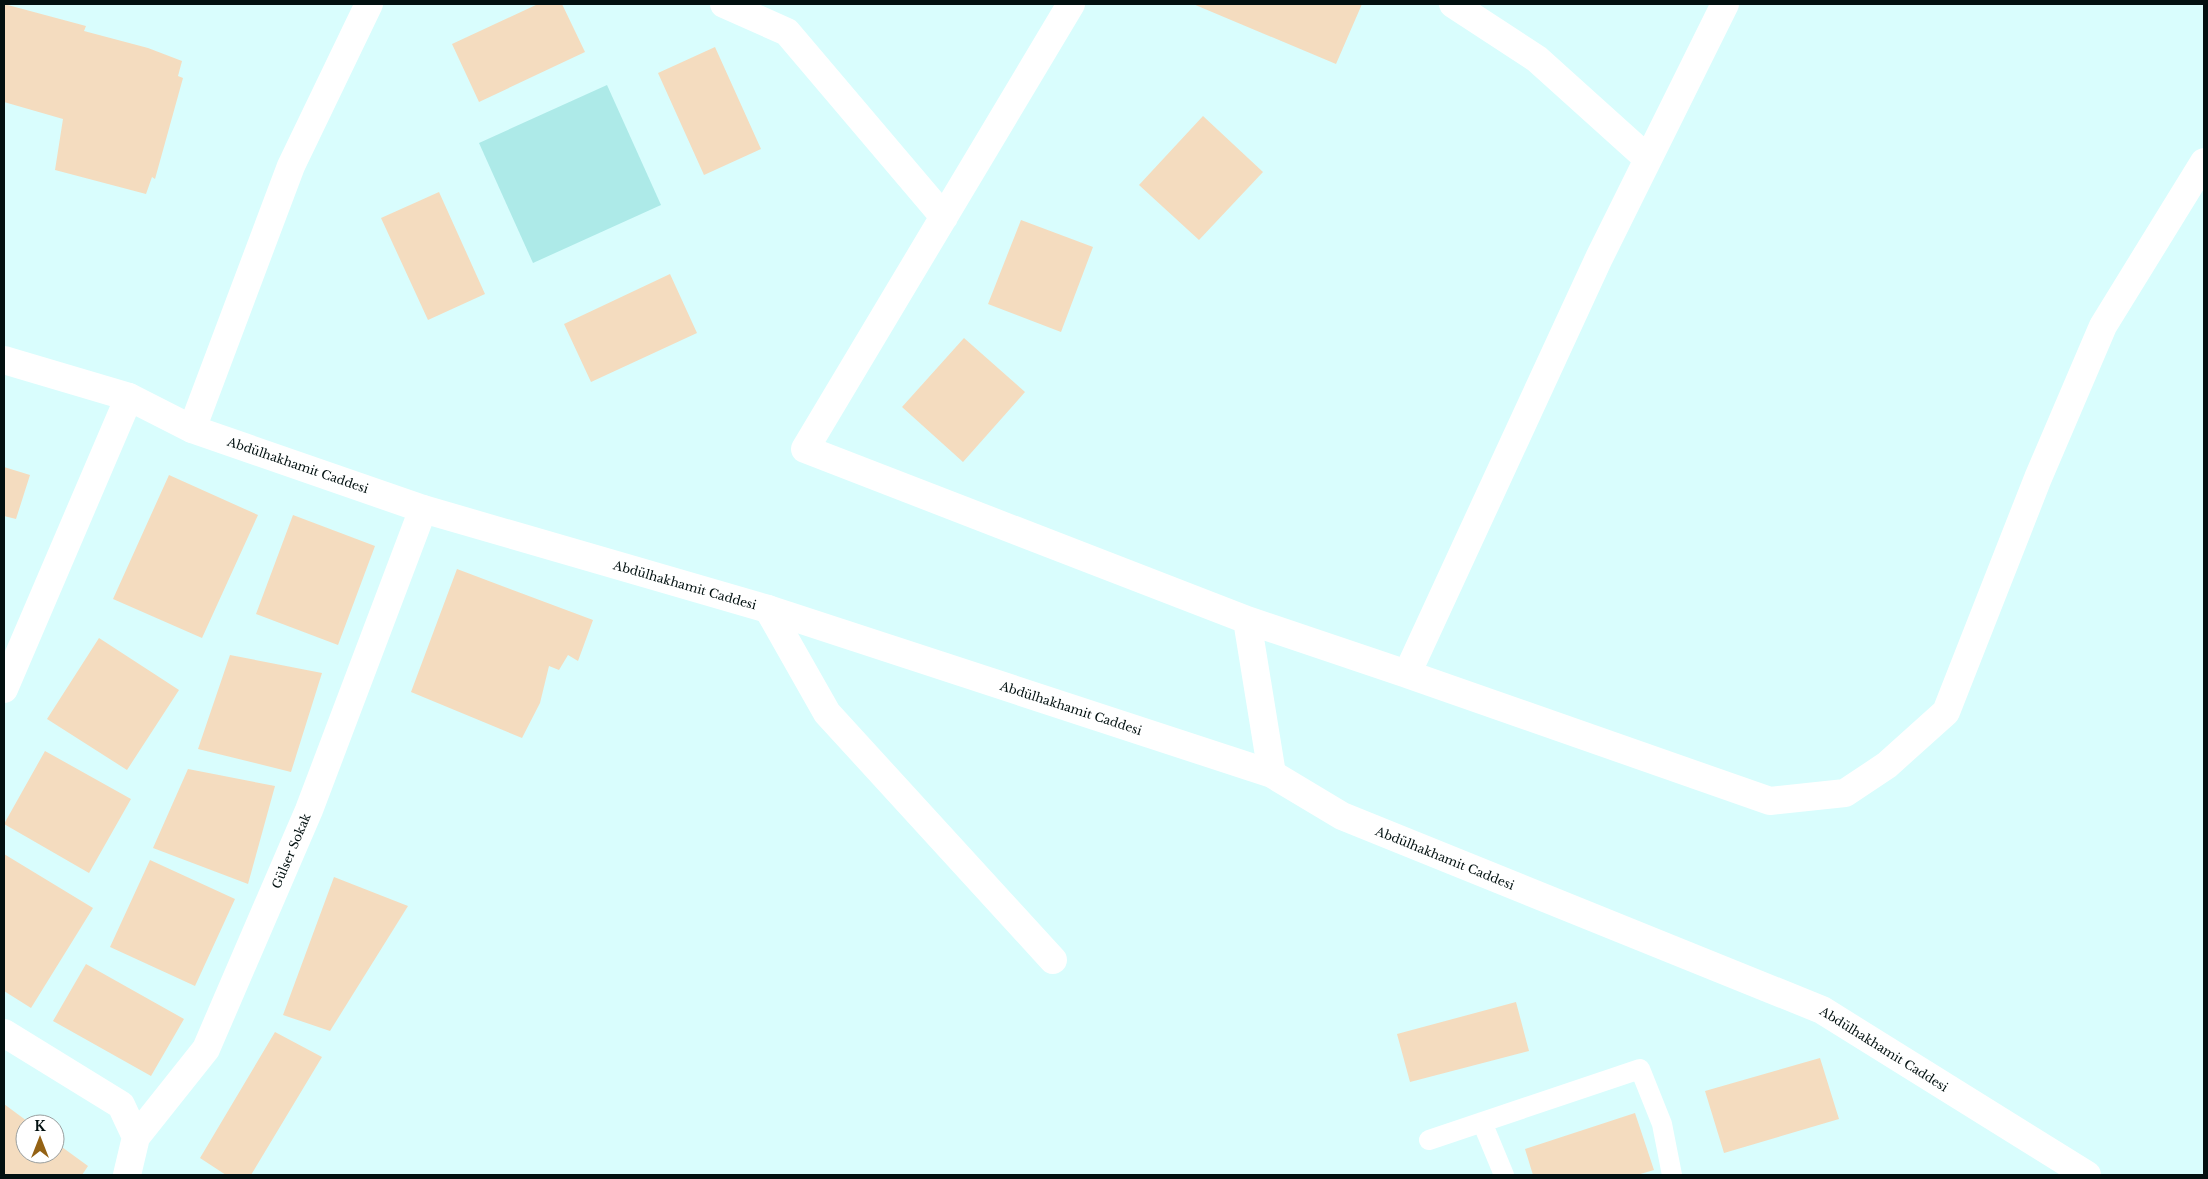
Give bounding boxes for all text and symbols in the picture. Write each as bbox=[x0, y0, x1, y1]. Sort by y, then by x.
street label: Abdülhakhamit Caddesi bbox=[225, 433, 371, 496]
street label: Abdülhakhamit Caddesi bbox=[611, 557, 758, 613]
street label: Abdülhakhamit Caddesi bbox=[997, 678, 1144, 738]
street label: Gülser Sokak bbox=[268, 810, 314, 891]
street label: Abdülhakhamit Caddesi bbox=[1373, 823, 1517, 893]
street label: Abdülhakhamit Caddesi bbox=[1816, 1003, 1951, 1095]
north arrow bbox=[15, 1114, 65, 1164]
text: K bbox=[34, 1117, 46, 1135]

